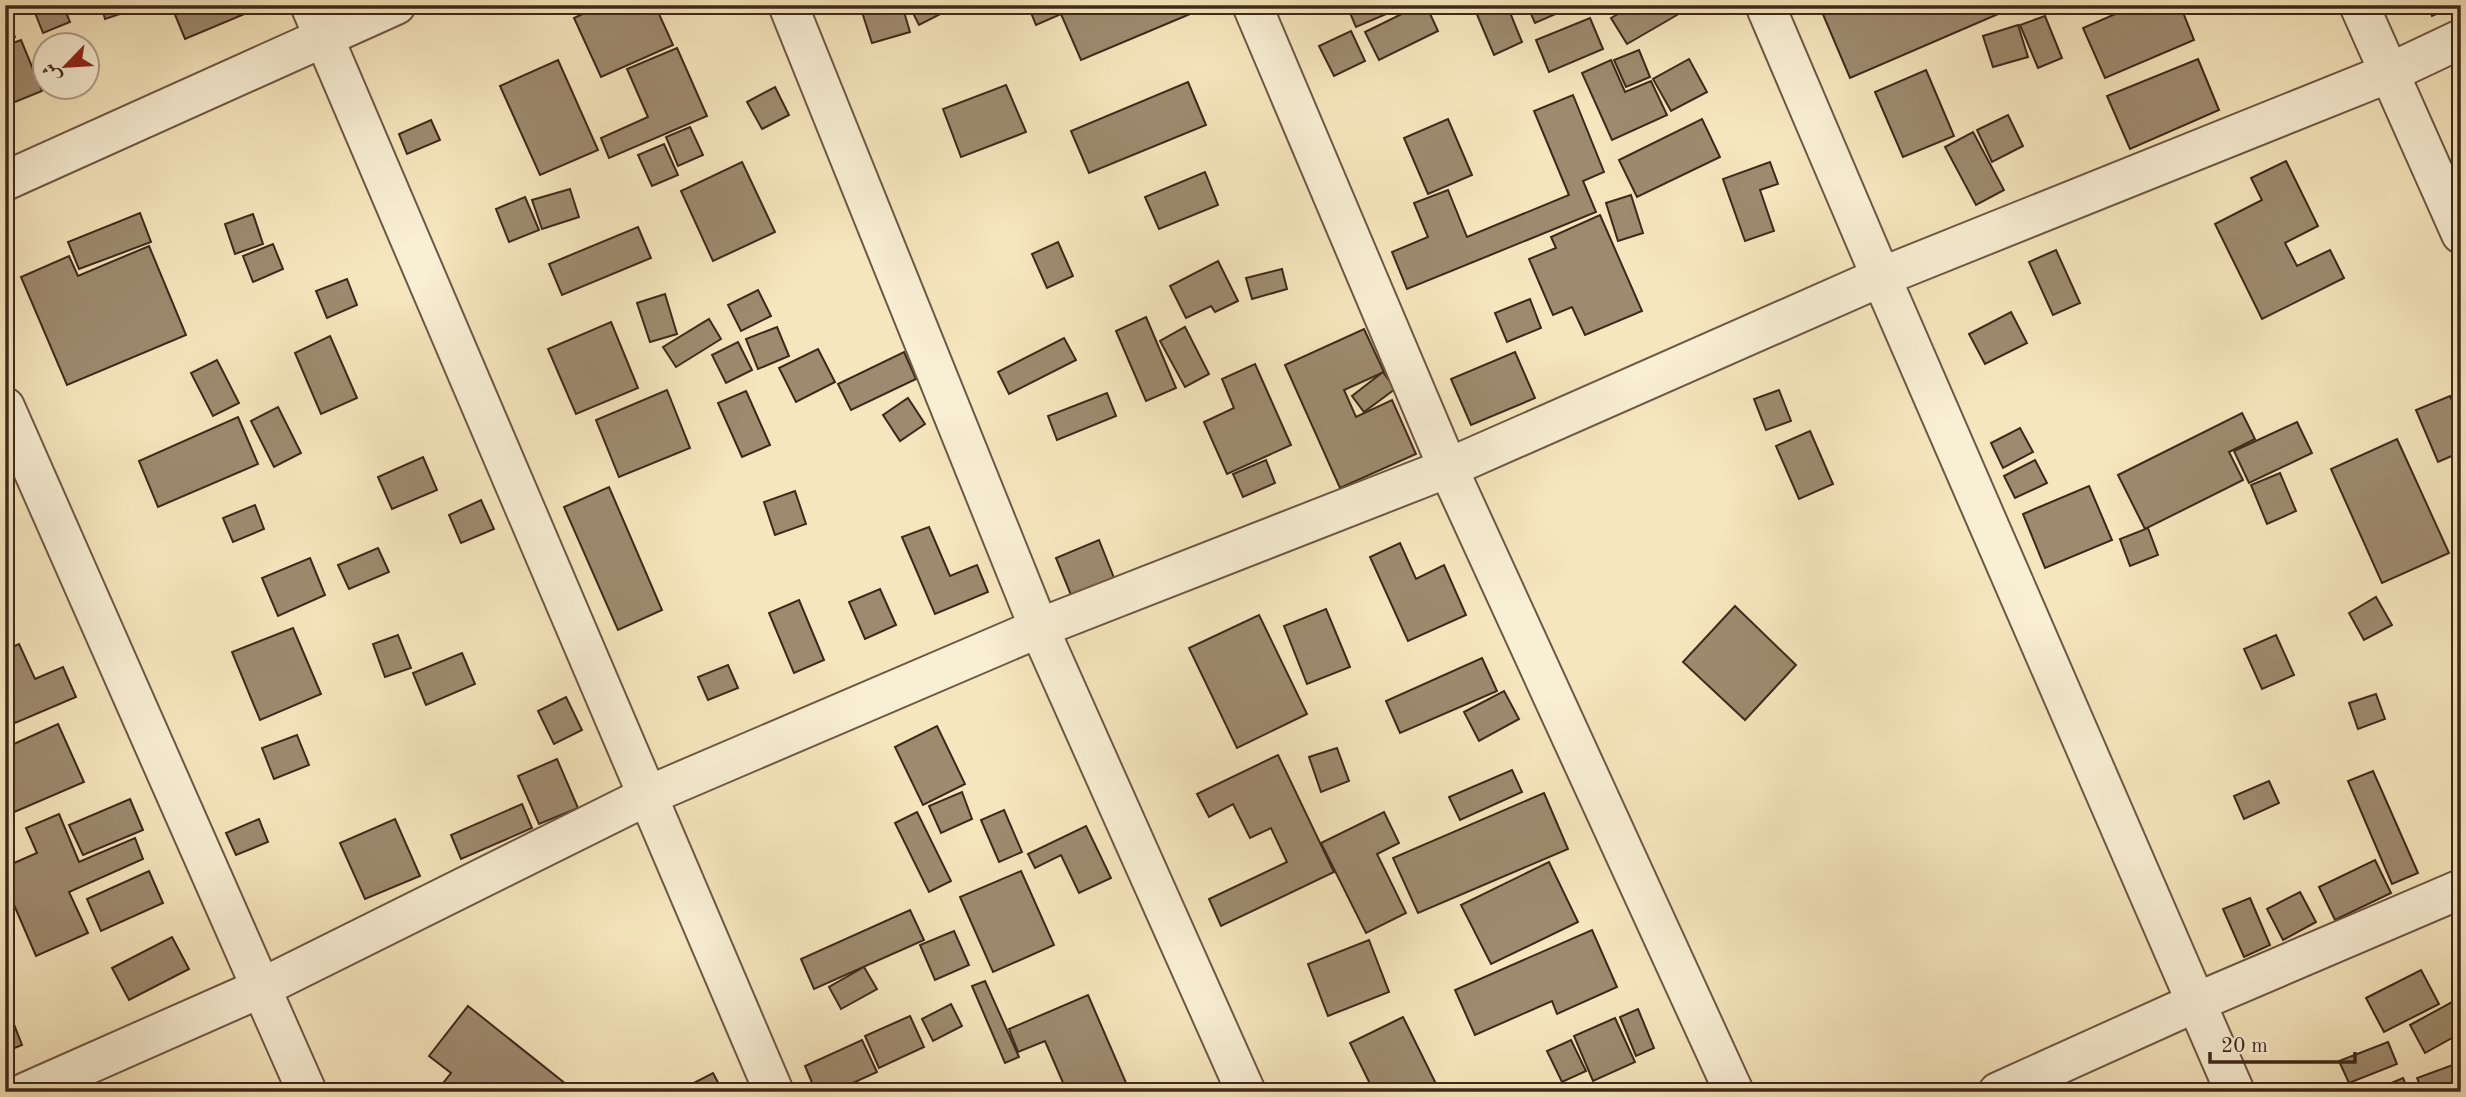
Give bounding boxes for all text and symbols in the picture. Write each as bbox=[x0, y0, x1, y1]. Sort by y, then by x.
north arrow bbox=[32, 32, 102, 102]
text: ش bbox=[40, 60, 65, 85]
scale bar bbox=[2210, 1020, 2356, 1064]
text: 20 m bbox=[2221, 1036, 2268, 1057]

